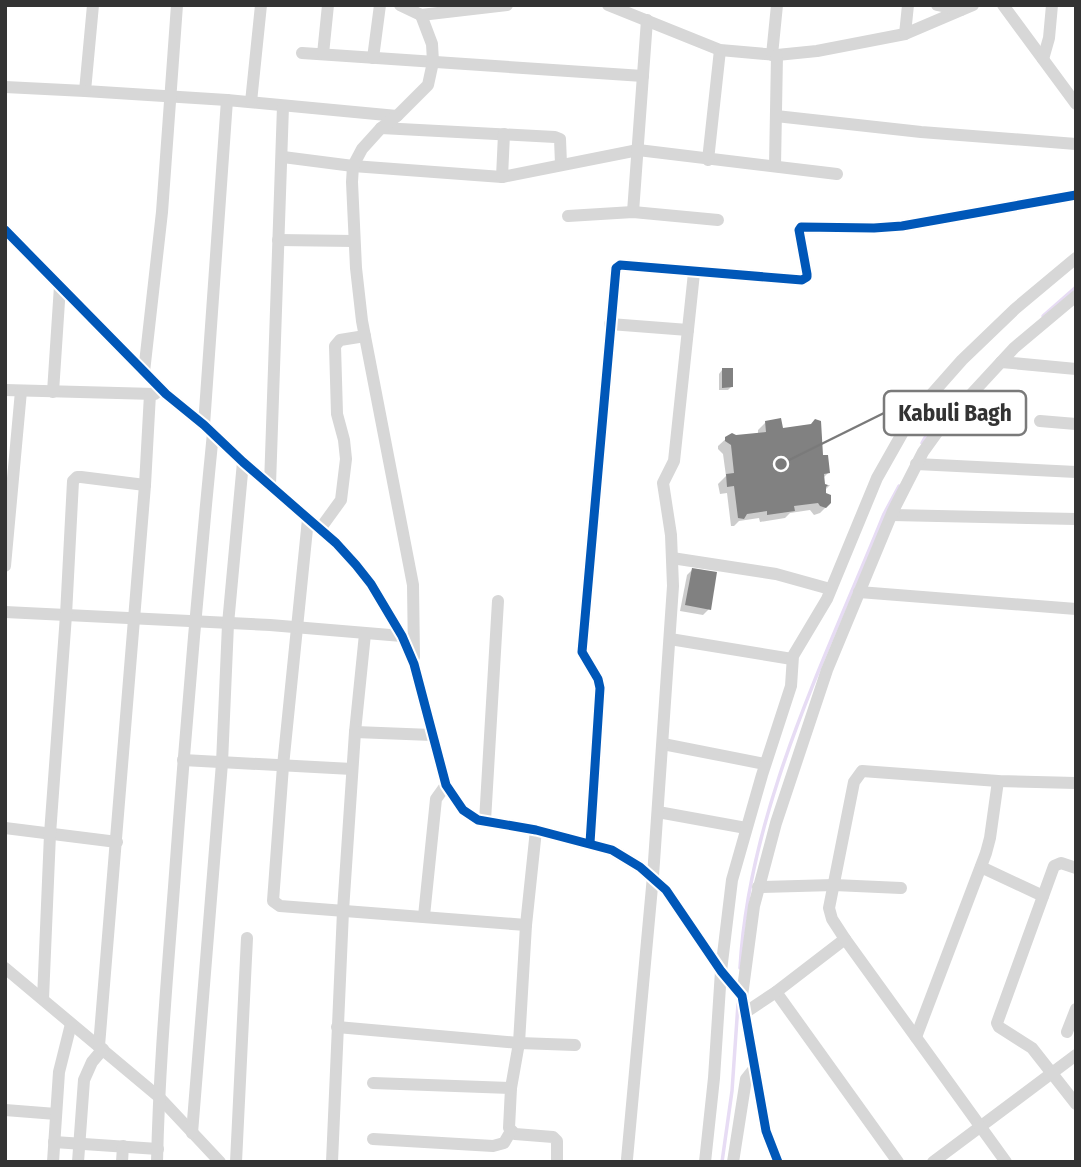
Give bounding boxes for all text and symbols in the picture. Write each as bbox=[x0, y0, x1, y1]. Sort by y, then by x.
callout: Kabuli Bagh bbox=[884, 391, 1026, 435]
text: Kabuli Bagh bbox=[898, 399, 1012, 427]

